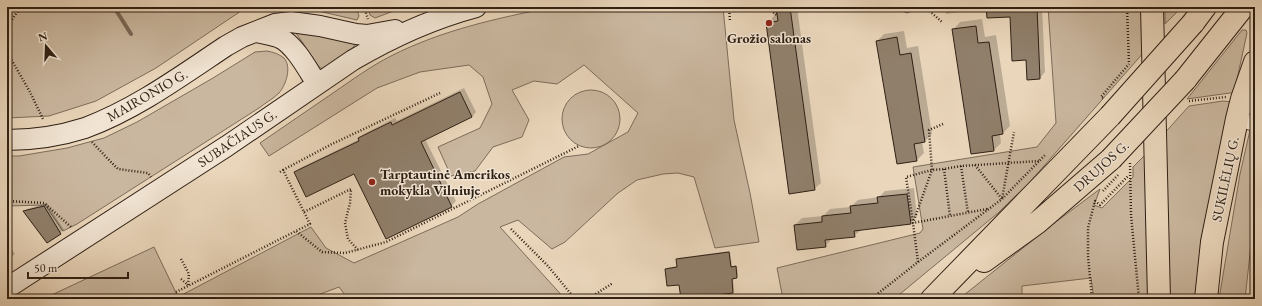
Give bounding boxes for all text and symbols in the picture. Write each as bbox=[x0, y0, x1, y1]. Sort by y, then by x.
marker: Grožio salonas bbox=[764, 18, 774, 28]
north arrow bbox=[26, 26, 66, 66]
text: N bbox=[36, 28, 49, 45]
place label: Grožio salonas bbox=[727, 29, 811, 47]
street label: MAIRONIO G. bbox=[103, 65, 191, 125]
street label: SUBAČIAUS G. bbox=[194, 105, 280, 171]
street label: SUKILĖLIŲ G. bbox=[1207, 135, 1243, 223]
street label: DRUJOS G. bbox=[1069, 136, 1133, 196]
place label: Tarptautinė Amerikos mokykla Vilniuje bbox=[380, 165, 510, 199]
marker: Tarptautinė Amerikos mokykla Vilniuje bbox=[367, 177, 377, 187]
scale bar bbox=[28, 254, 128, 280]
text: 50 m bbox=[34, 260, 58, 276]

